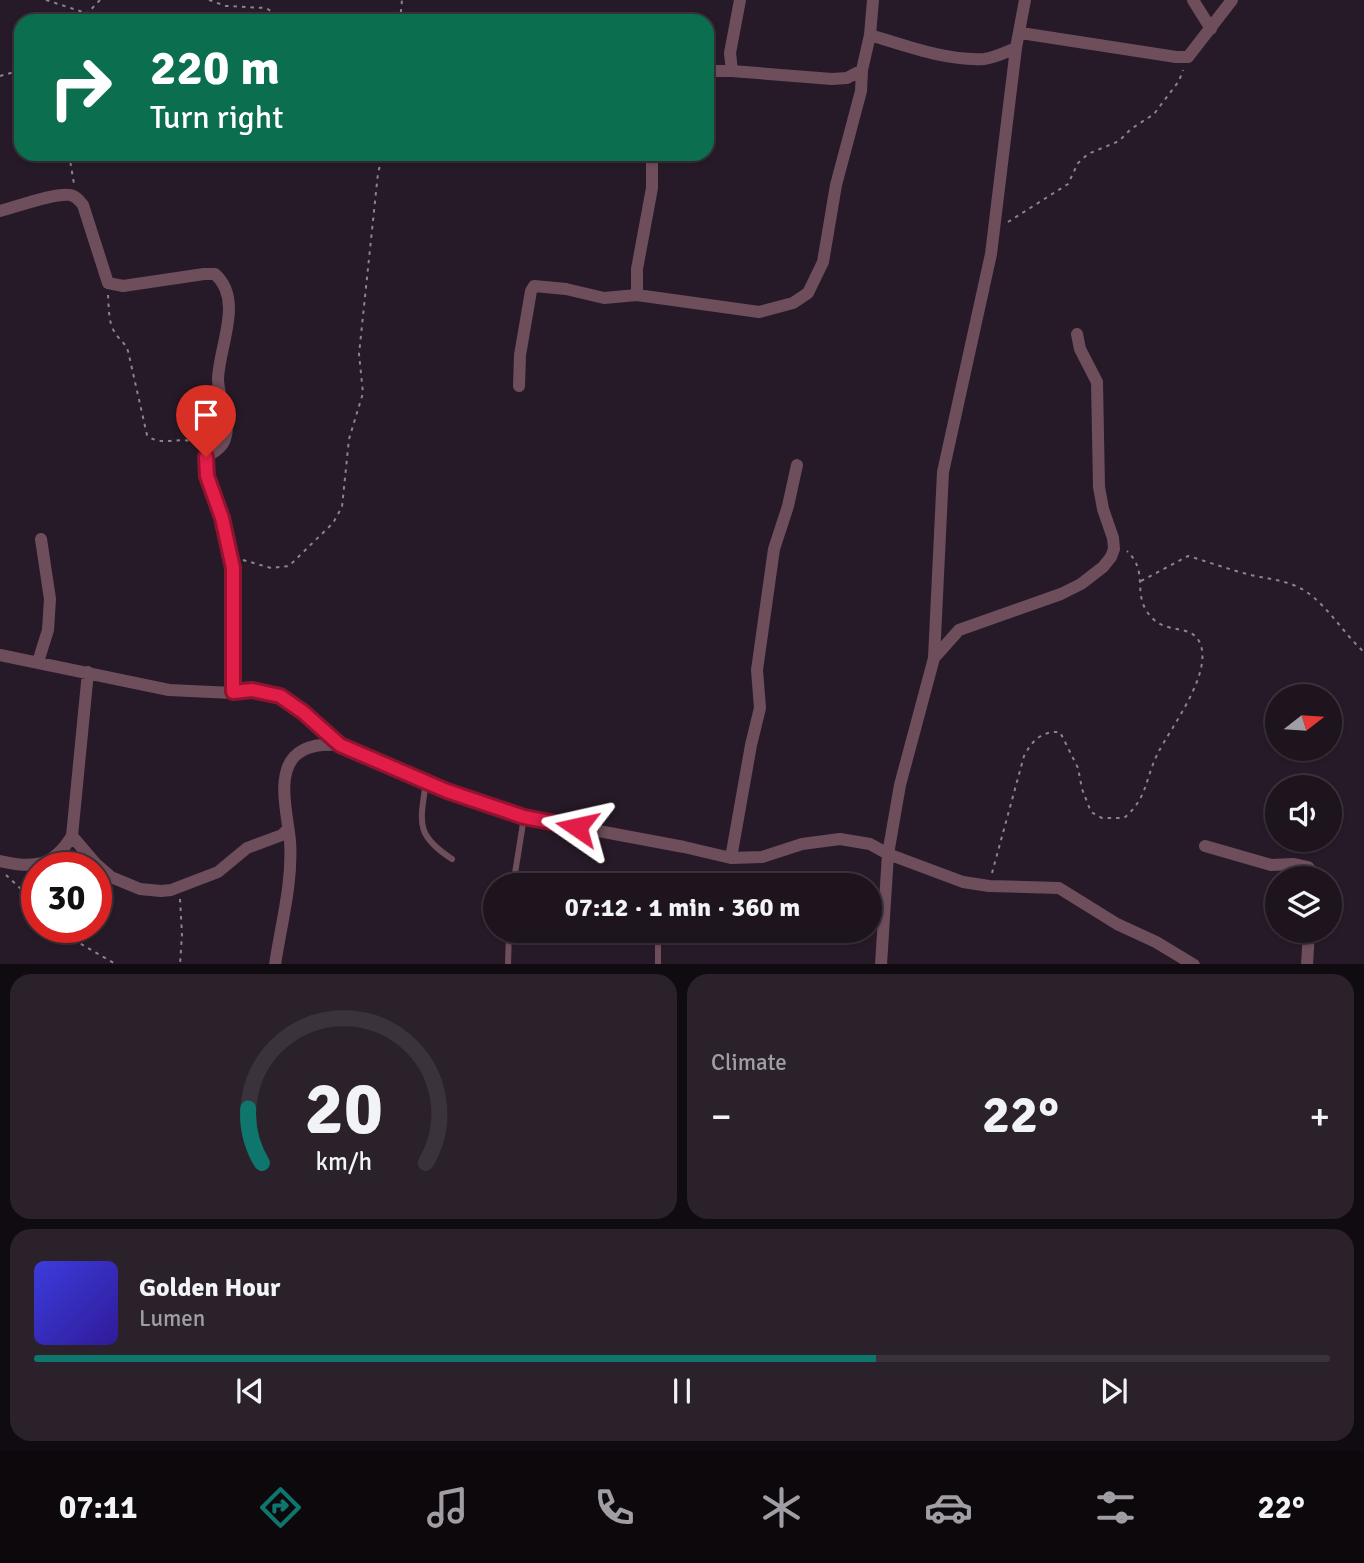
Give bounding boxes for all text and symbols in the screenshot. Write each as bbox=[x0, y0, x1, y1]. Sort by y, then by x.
text: 220 m bbox=[150, 38, 280, 98]
icon: right bbox=[35, 42, 126, 133]
text: Turn right bbox=[150, 98, 283, 137]
pin bbox=[176, 385, 236, 457]
icon: arrive bbox=[187, 396, 225, 434]
north arrow bbox=[1265, 684, 1342, 761]
map controls bbox=[1265, 684, 1342, 943]
button: sound bbox=[1265, 775, 1342, 852]
position arrow bbox=[540, 790, 614, 864]
speed limit sign: 30 bbox=[21, 852, 112, 943]
button: layers bbox=[1265, 866, 1342, 943]
text: 07:12 · 1 min · 360 m bbox=[565, 892, 800, 924]
text: Climate bbox=[711, 1048, 787, 1077]
text: 20 bbox=[304, 1065, 383, 1154]
text: 22° bbox=[982, 1083, 1059, 1147]
text: − bbox=[711, 1093, 732, 1140]
text: + bbox=[1309, 1093, 1330, 1140]
text: km/h bbox=[315, 1145, 372, 1176]
text: Golden Hour bbox=[139, 1272, 280, 1304]
text: Lumen bbox=[139, 1304, 205, 1333]
icon: previous bbox=[231, 1372, 269, 1410]
icon: pause bbox=[663, 1372, 701, 1410]
icon: next bbox=[1095, 1372, 1133, 1410]
icon: directions bbox=[256, 1483, 305, 1532]
icon: music bbox=[423, 1483, 472, 1532]
icon: phone bbox=[590, 1483, 639, 1532]
icon: climate bbox=[757, 1483, 806, 1532]
icon: car bbox=[924, 1483, 973, 1532]
icon: filters bbox=[1091, 1483, 1140, 1532]
text: 07:11 bbox=[59, 1488, 138, 1527]
text: 22° bbox=[1258, 1488, 1305, 1527]

